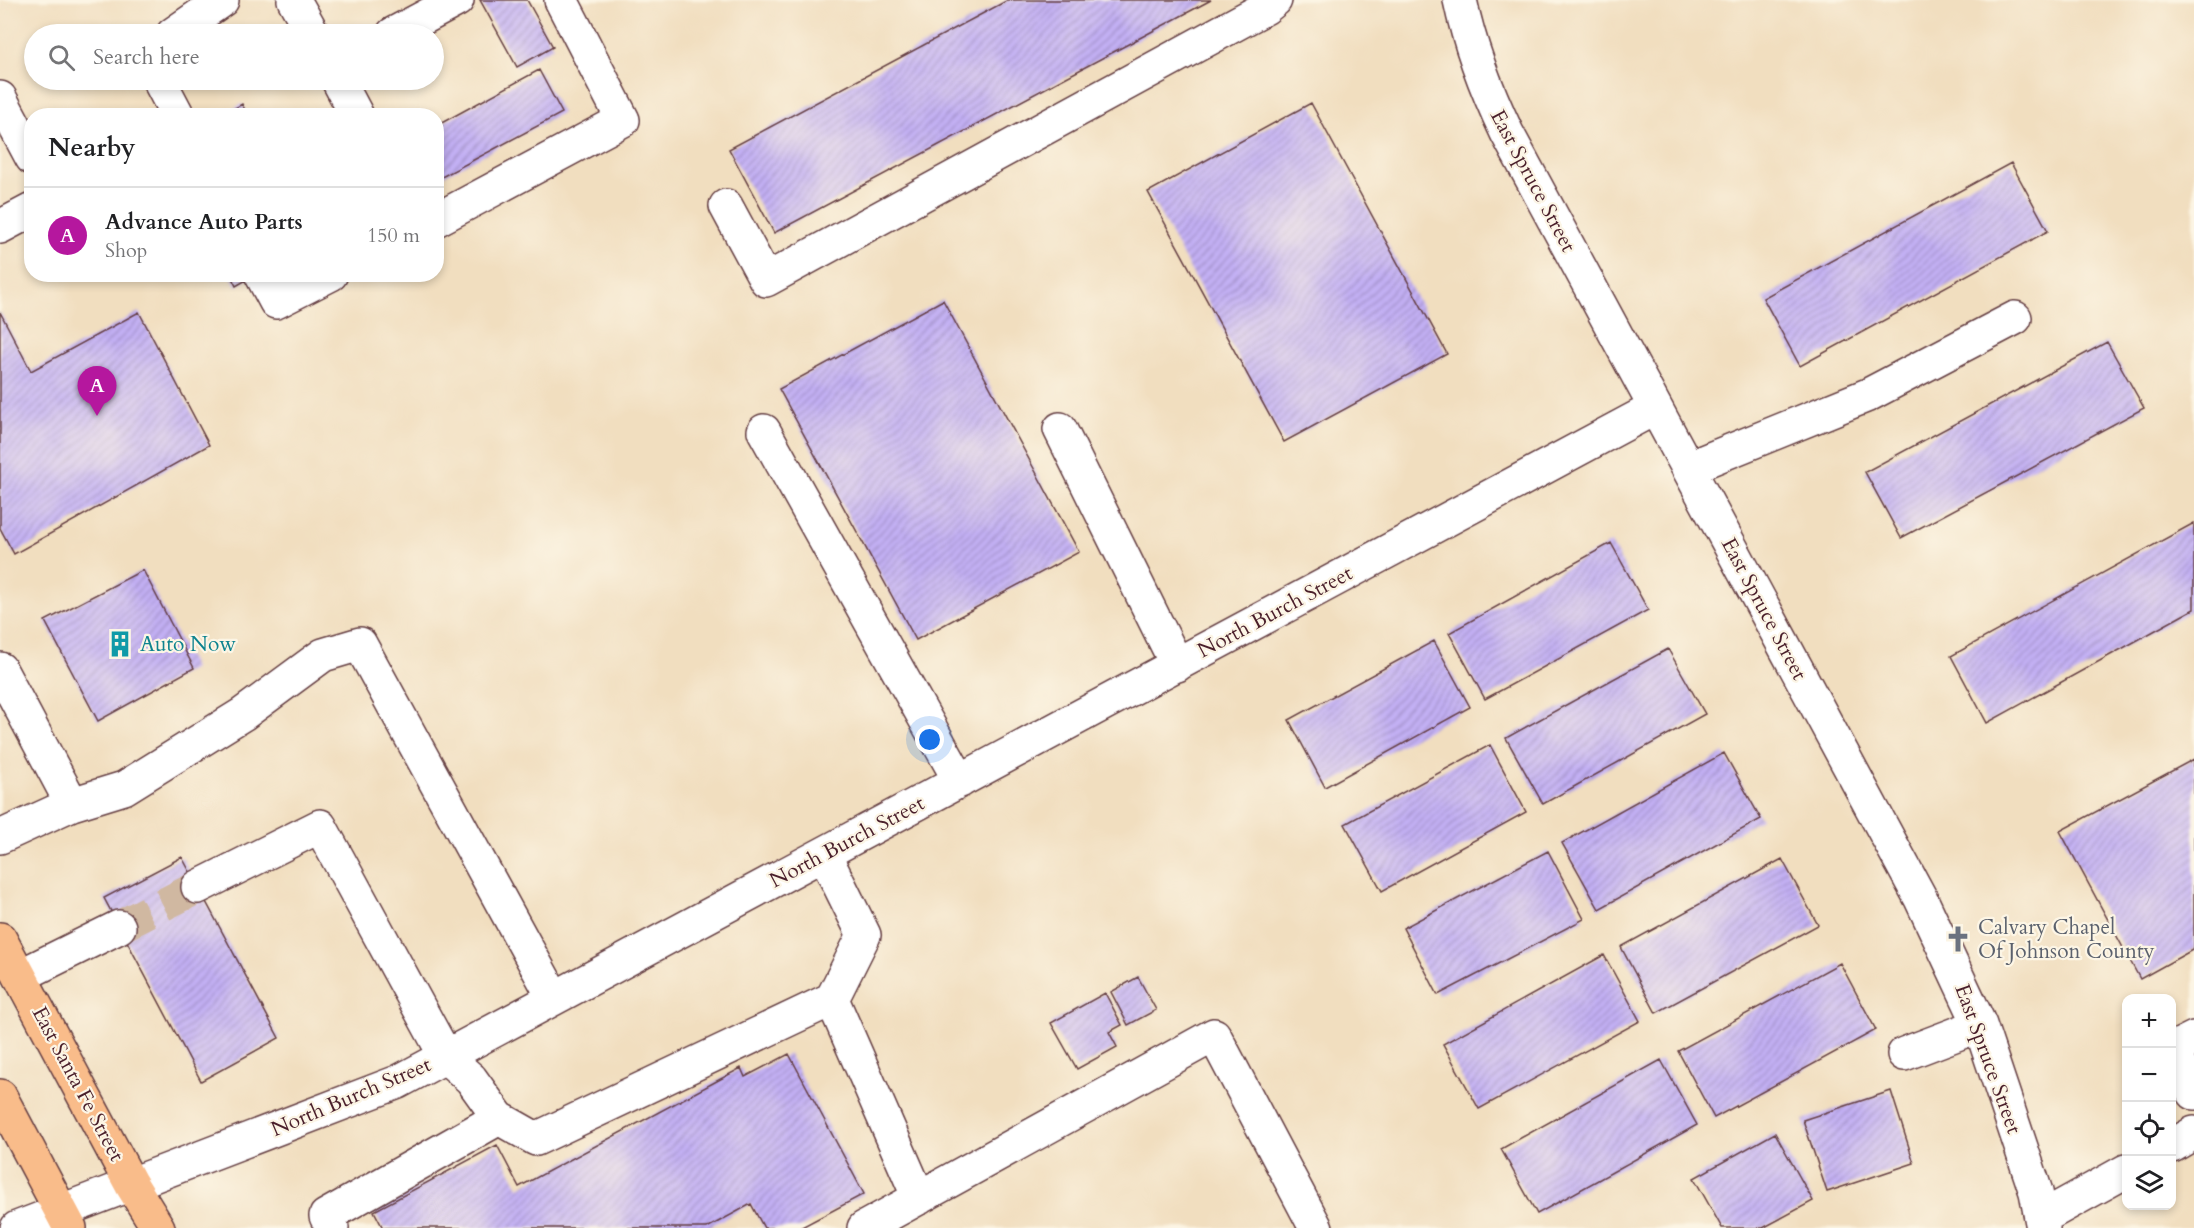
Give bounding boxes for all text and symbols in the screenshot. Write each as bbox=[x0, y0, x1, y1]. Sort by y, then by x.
search box bbox=[24, 24, 444, 90]
icon: search bbox=[45, 41, 78, 74]
text: Search here bbox=[93, 42, 200, 72]
street label: East Spruce Street bbox=[1483, 105, 1583, 258]
text: Nearby bbox=[48, 130, 136, 165]
text: Advance Auto Parts bbox=[105, 207, 303, 237]
text: A bbox=[60, 222, 75, 249]
text: 150 m bbox=[367, 222, 420, 249]
text: Shop bbox=[105, 237, 147, 264]
pin: A bbox=[78, 366, 116, 416]
street label: East Spruce Street bbox=[1714, 533, 1814, 686]
street label: North Burch Street bbox=[1193, 559, 1358, 665]
building icon: Auto Now bbox=[105, 629, 135, 659]
place label: Auto Now bbox=[140, 630, 236, 659]
your location bbox=[915, 725, 944, 754]
street label: North Burch Street bbox=[765, 789, 930, 895]
place label: Calvary Chapel Of Johnson County bbox=[1978, 913, 2155, 966]
church icon: Calvary Chapel Of Johnson County bbox=[1943, 924, 1973, 954]
street label: East Spruce Street bbox=[1947, 980, 2029, 1138]
map controls bbox=[2122, 994, 2176, 1210]
button: + bbox=[2122, 994, 2176, 1048]
street label: East Santa Fe Street bbox=[25, 1001, 131, 1167]
button: − bbox=[2122, 1048, 2176, 1102]
street label: North Burch Street bbox=[266, 1050, 436, 1144]
button: locate bbox=[2122, 1102, 2176, 1156]
button: layers bbox=[2122, 1156, 2176, 1210]

